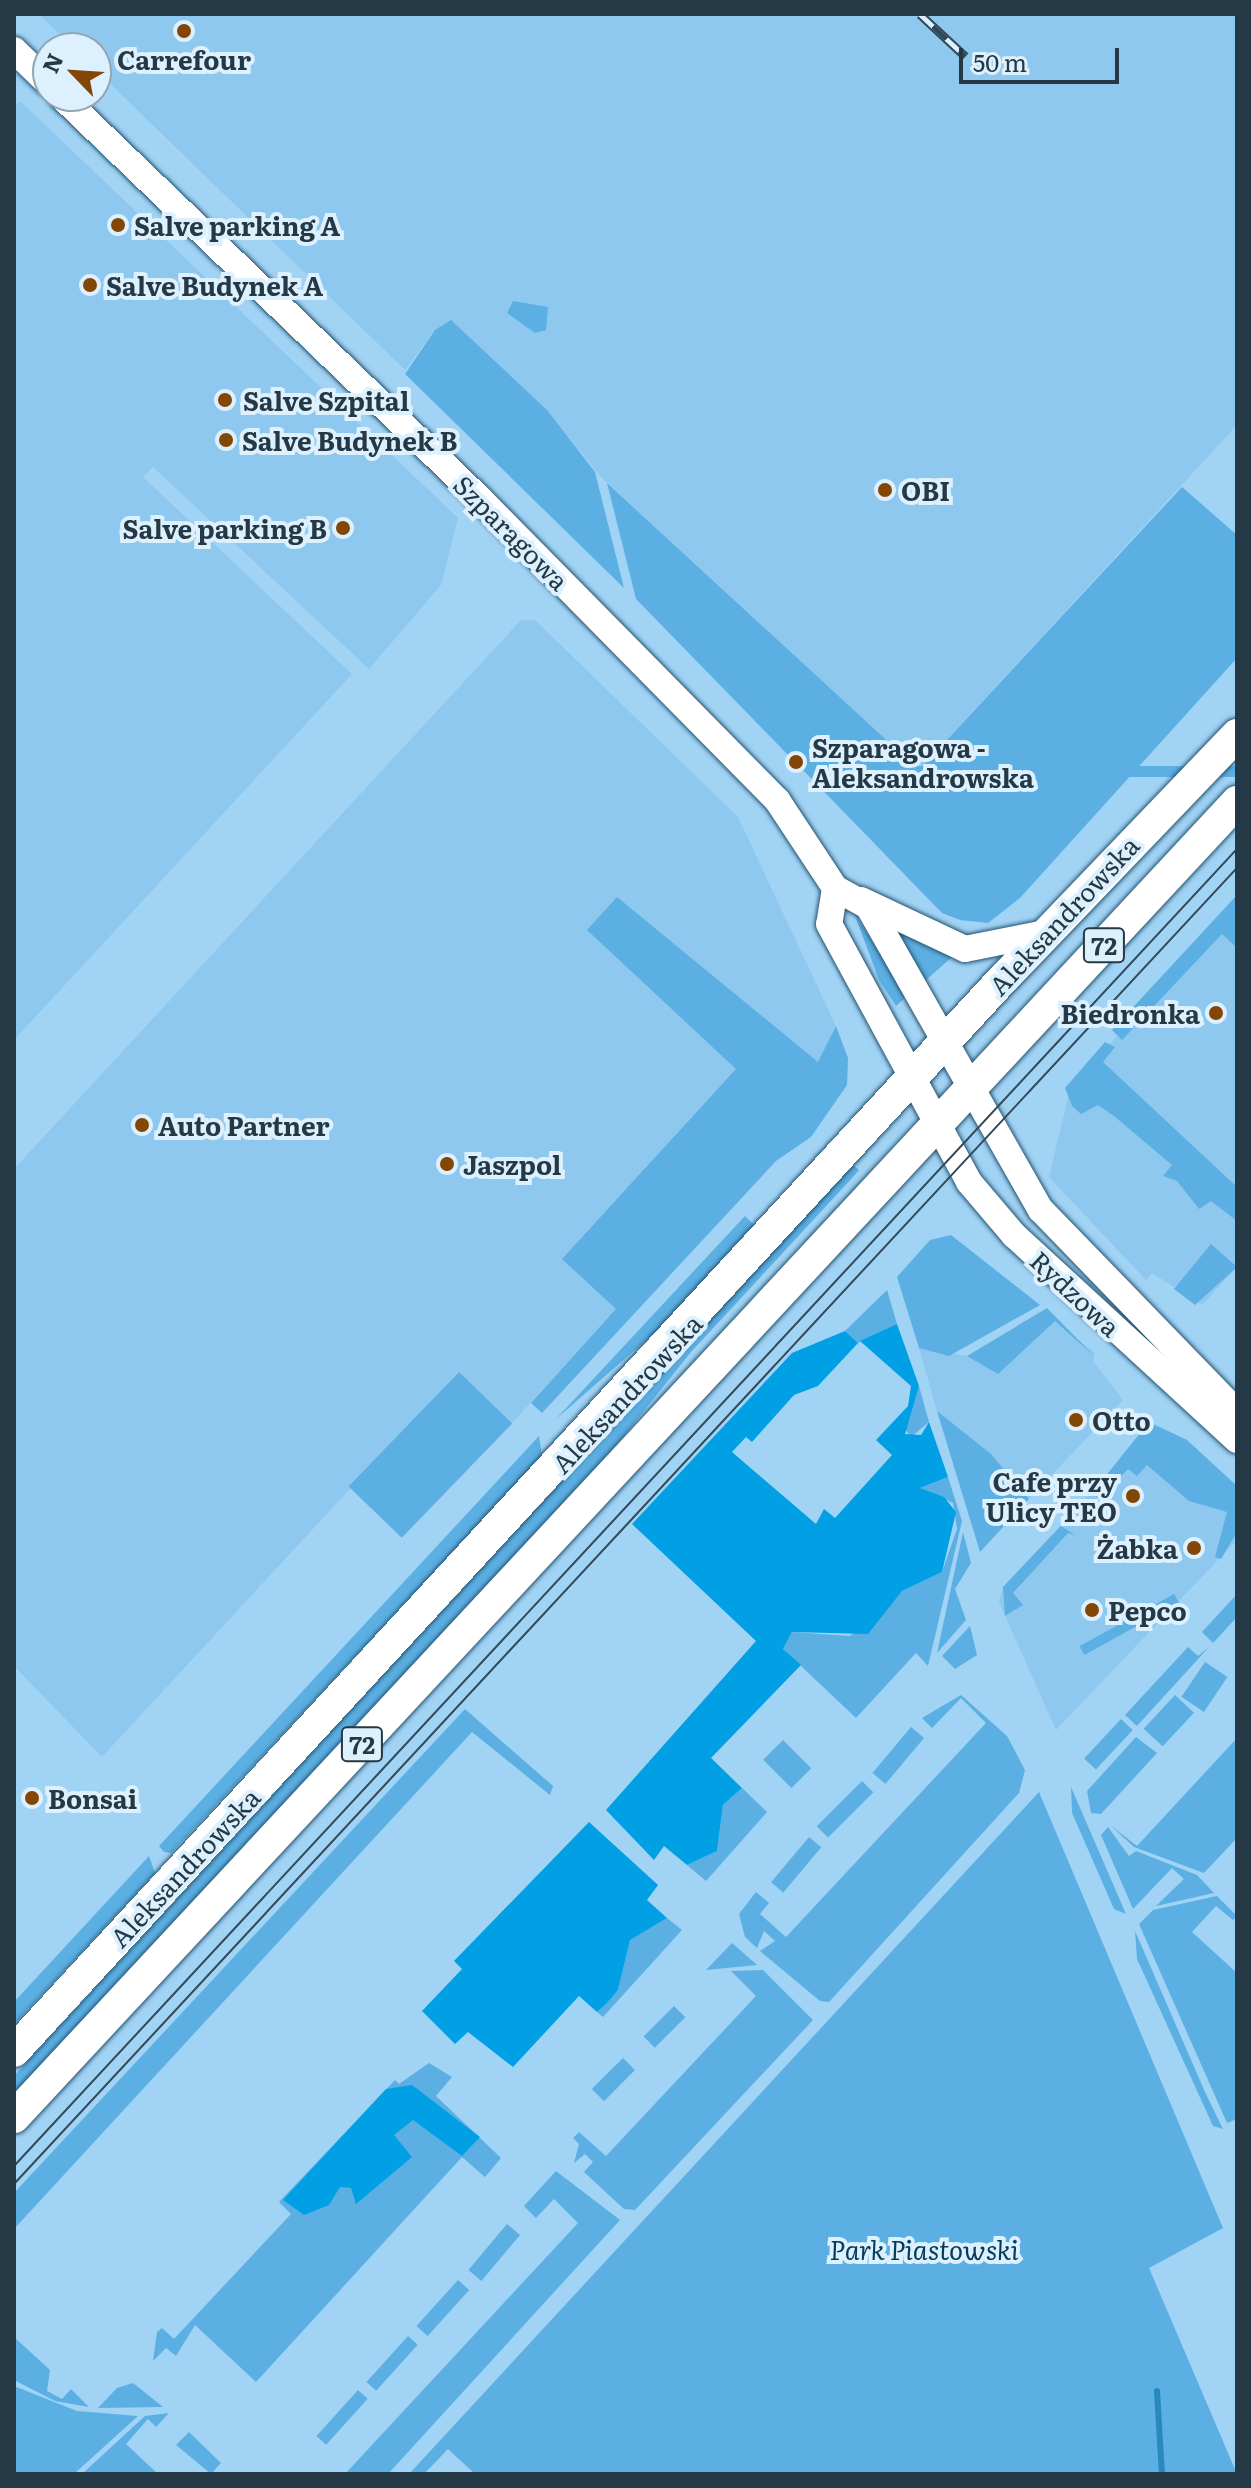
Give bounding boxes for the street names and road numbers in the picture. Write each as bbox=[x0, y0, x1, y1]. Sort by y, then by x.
street label: Szparagowa bbox=[448, 468, 576, 596]
street label: Aleksandrowska bbox=[981, 829, 1145, 1001]
road number: 72 bbox=[1082, 925, 1126, 965]
street label: Rydzowa bbox=[1025, 1244, 1127, 1342]
street label: Aleksandrowska bbox=[544, 1307, 708, 1479]
road number: 72 bbox=[340, 1724, 384, 1764]
street label: Aleksandrowska bbox=[102, 1781, 266, 1953]

